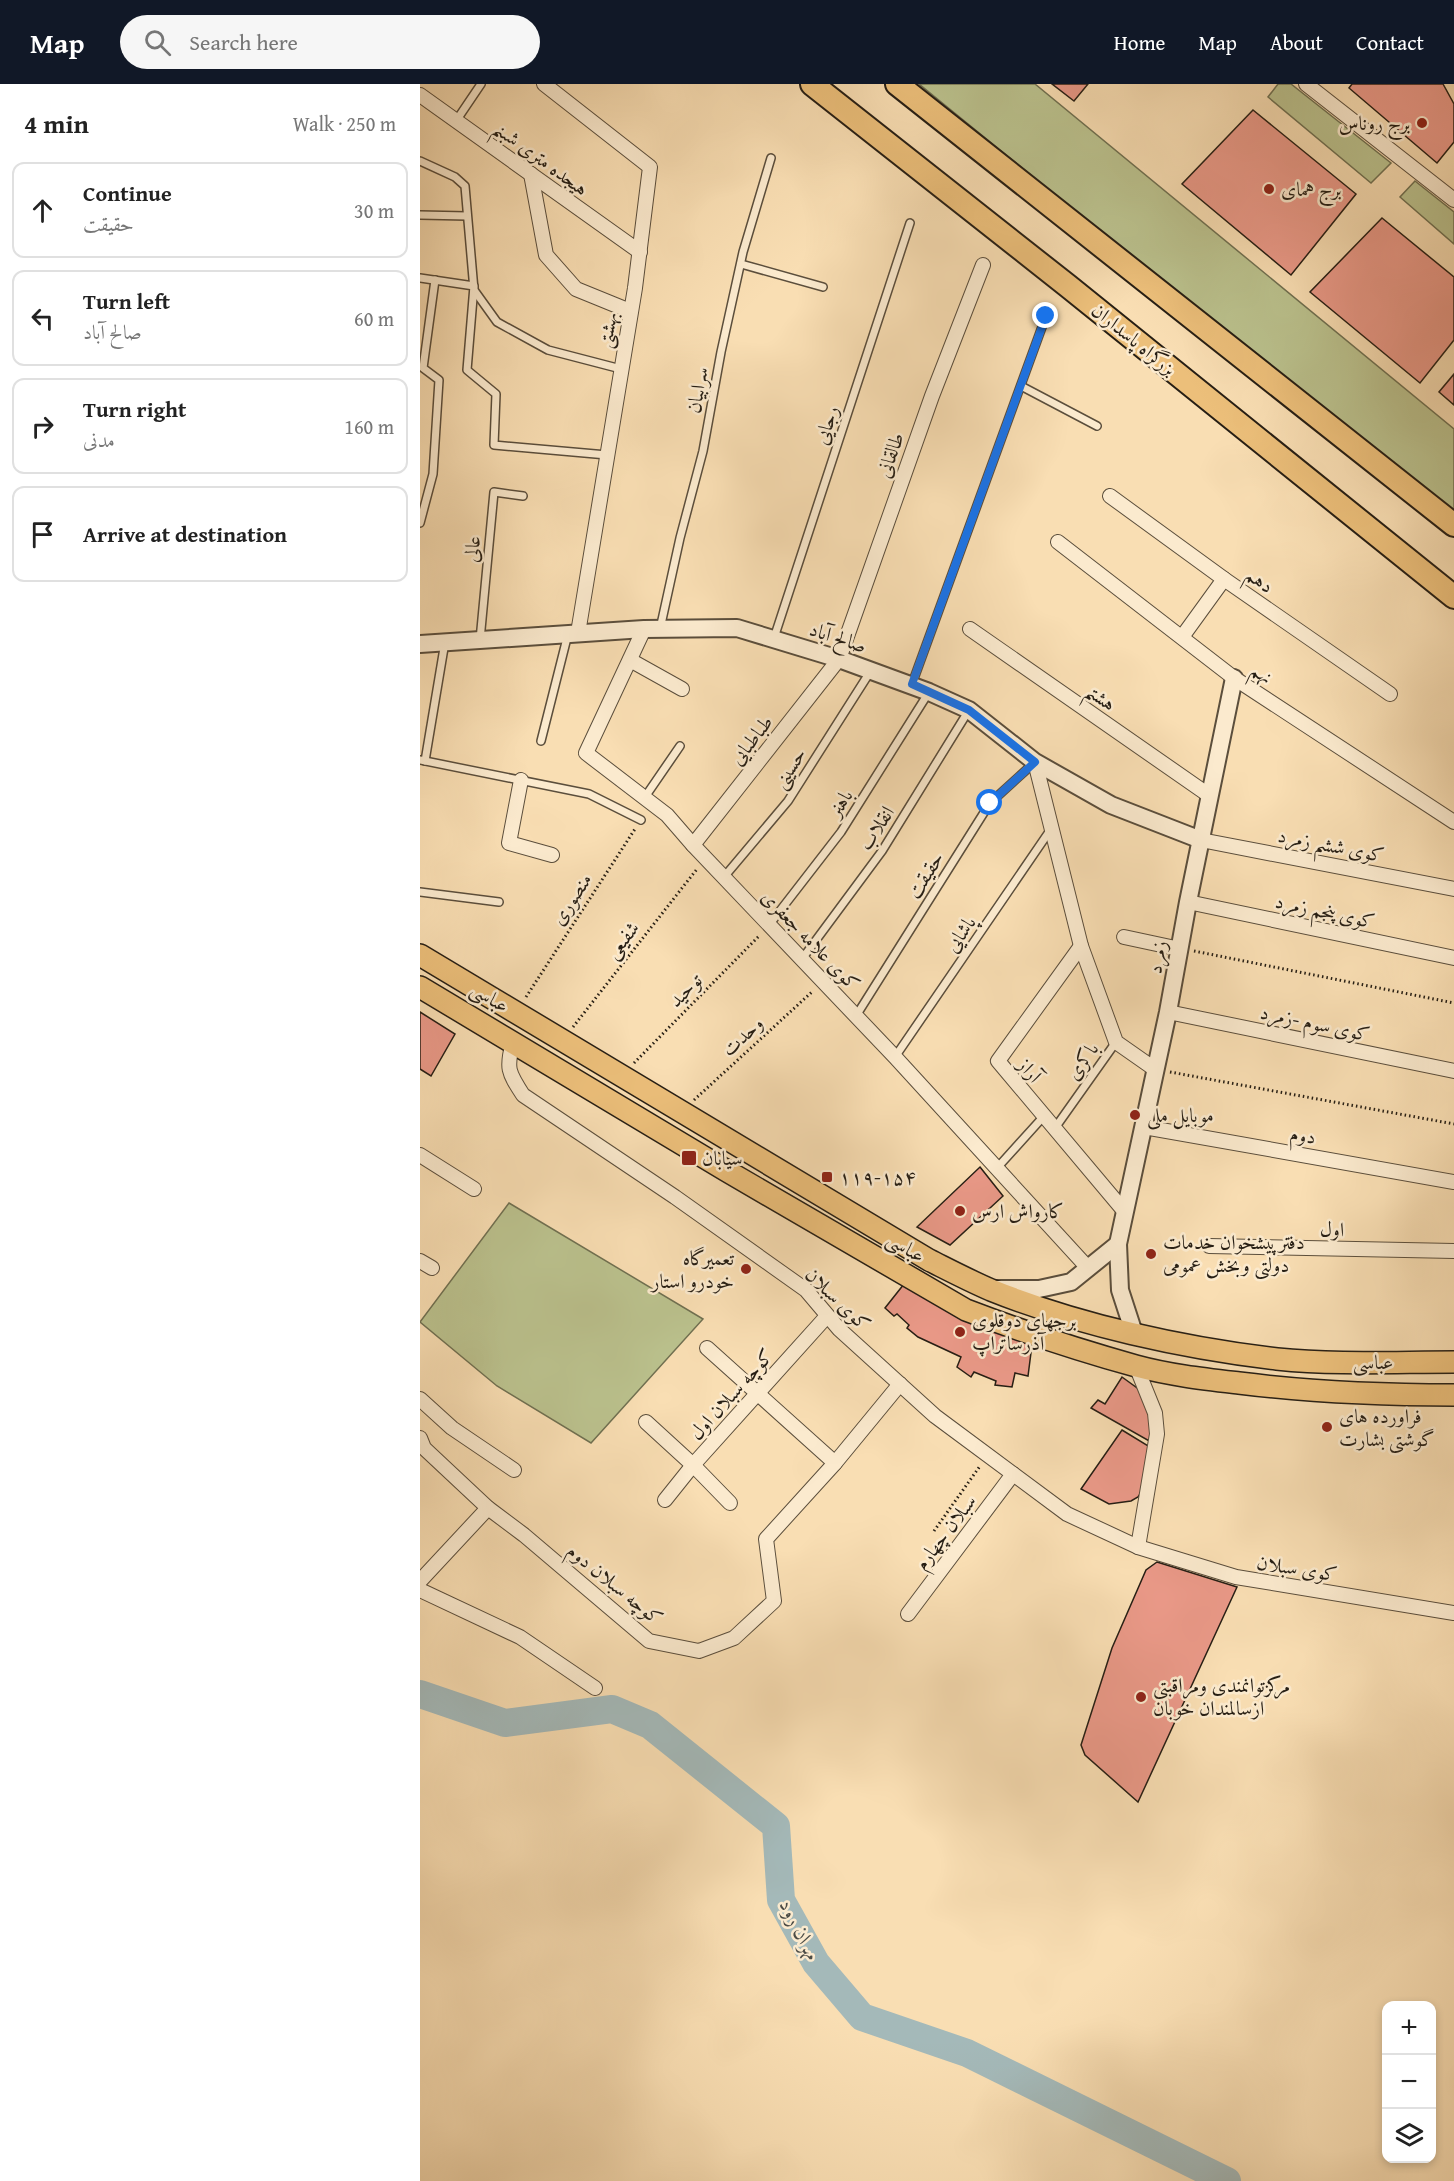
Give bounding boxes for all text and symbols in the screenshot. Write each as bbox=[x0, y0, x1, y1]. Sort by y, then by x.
search box bbox=[120, 15, 540, 69]
text: Map bbox=[30, 22, 84, 63]
icon: search bbox=[141, 26, 174, 59]
text: Search here bbox=[189, 26, 298, 58]
text: Home bbox=[1114, 27, 1165, 58]
text: Map bbox=[1198, 27, 1237, 58]
text: About bbox=[1270, 27, 1323, 58]
text: Contact bbox=[1356, 27, 1424, 58]
text: 4 min bbox=[24, 104, 89, 143]
place label: برج روناس bbox=[1339, 108, 1410, 141]
text: Walk · 250 m bbox=[293, 109, 396, 138]
street label: هیجده متری شبنم bbox=[484, 113, 595, 207]
marker: برج روناس bbox=[1415, 116, 1429, 130]
place label: برج همای bbox=[1281, 174, 1342, 207]
text: Continue bbox=[83, 177, 172, 209]
marker: برج همای bbox=[1262, 182, 1276, 196]
icon: ahead bbox=[26, 194, 59, 227]
text: 30 m bbox=[354, 196, 394, 225]
text: حقیقت bbox=[83, 209, 134, 238]
text: Turn left bbox=[83, 285, 170, 317]
street label: بزرگراه پاسداران bbox=[1085, 295, 1183, 383]
icon: left bbox=[26, 302, 59, 335]
route end bbox=[1032, 302, 1058, 328]
text: 60 m bbox=[354, 304, 394, 333]
street label: بهشتی bbox=[589, 309, 625, 351]
text: صالح آباد bbox=[83, 317, 142, 346]
street label: سرابیان bbox=[678, 364, 715, 415]
text: Turn right bbox=[83, 393, 186, 425]
street label: رجایی bbox=[806, 402, 845, 448]
icon: right bbox=[26, 410, 59, 443]
text: 160 m bbox=[344, 412, 394, 441]
text: مدنی bbox=[83, 425, 115, 454]
street label: طالقانی bbox=[868, 428, 911, 481]
icon: arrive bbox=[26, 518, 59, 551]
text: Arrive at destination bbox=[83, 518, 287, 550]
street label: عالی bbox=[456, 534, 487, 564]
street label: دهم bbox=[1237, 560, 1280, 604]
street label: صالح آباد bbox=[805, 614, 871, 662]
street label: نهم bbox=[1243, 655, 1279, 695]
street label: هشتم bbox=[1077, 676, 1123, 722]
street label: طباطبایی bbox=[722, 709, 779, 771]
street label: حسینی bbox=[764, 741, 814, 795]
street label: باهنر bbox=[819, 783, 859, 824]
route start bbox=[976, 789, 1002, 815]
street label: انقلاب bbox=[850, 800, 901, 856]
street label: کوی ششم زمرد bbox=[1274, 820, 1387, 875]
street label: حقیقت bbox=[899, 846, 950, 904]
street label: منصوری bbox=[543, 867, 598, 931]
street label: کوی علامه جعفری bbox=[755, 882, 867, 997]
street label: کوی پنجم زمرد bbox=[1271, 886, 1378, 940]
street label: پاشایی bbox=[937, 908, 984, 959]
street label: شفیعی bbox=[597, 914, 646, 965]
street label: زمرد bbox=[1139, 938, 1174, 976]
street label: توحید bbox=[661, 966, 709, 1013]
street label: عباسى bbox=[465, 974, 515, 1020]
street label: کوی سوم -زمرد bbox=[1257, 997, 1373, 1052]
street label: وحدت bbox=[714, 1009, 769, 1063]
street label: باکری bbox=[1058, 1036, 1105, 1086]
street label: آراز bbox=[1010, 1049, 1051, 1090]
place label: موبایل ملی bbox=[1147, 1100, 1214, 1130]
marker: موبایل ملی bbox=[1128, 1108, 1142, 1122]
street label: دوم bbox=[1287, 1118, 1318, 1155]
place label: سیابان bbox=[702, 1143, 743, 1172]
marker: سیابان bbox=[680, 1149, 698, 1167]
place label: ۱۱۹-۱۵۴ bbox=[839, 1162, 916, 1191]
marker: ۱۱۹-۱۵۴ bbox=[820, 1170, 834, 1184]
place label: کارواش ارس bbox=[972, 1196, 1064, 1225]
marker: کارواش ارس bbox=[953, 1204, 967, 1218]
street label: اول bbox=[1320, 1214, 1344, 1243]
street label: عباسى bbox=[881, 1224, 931, 1270]
place label: دفترپیشخوان خدمات دولتی وبخش عمومی bbox=[1163, 1227, 1305, 1280]
place label: تعمیرگاه خودرو استار bbox=[649, 1243, 734, 1295]
marker: دفترپیشخوان خدمات دولتی وبخش عمومی bbox=[1144, 1247, 1158, 1261]
street label: کوی سبلان bbox=[799, 1260, 878, 1337]
marker: تعمیرگاه خودرو استار bbox=[739, 1262, 753, 1276]
place label: برجهای دوقلوی آذرساتراپ bbox=[972, 1305, 1077, 1357]
marker: برجهای دوقلوی آذرساتراپ bbox=[953, 1325, 967, 1339]
street label: کوچه سبلان اول bbox=[682, 1341, 780, 1446]
street label: عباسى bbox=[1353, 1347, 1393, 1377]
place label: فراورده های گوشتی بشارت bbox=[1339, 1401, 1435, 1454]
marker: فراورده های گوشتی بشارت bbox=[1320, 1420, 1334, 1434]
street label: سبلان چهارم bbox=[906, 1488, 986, 1578]
street label: کوچه سبلان دوم bbox=[559, 1536, 670, 1635]
street label: کوی سبلان bbox=[1255, 1547, 1339, 1588]
place label: مرکزتوانمندی ومراقبتی ازسالمندان خوبان bbox=[1153, 1670, 1290, 1722]
marker: مرکزتوانمندی ومراقبتی ازسالمندان خوبان bbox=[1134, 1690, 1148, 1704]
water label: مهران رود bbox=[772, 1894, 829, 1966]
map controls bbox=[1382, 2001, 1436, 2163]
button: + bbox=[1382, 2001, 1436, 2055]
button: − bbox=[1382, 2055, 1436, 2109]
button: layers bbox=[1382, 2109, 1436, 2163]

